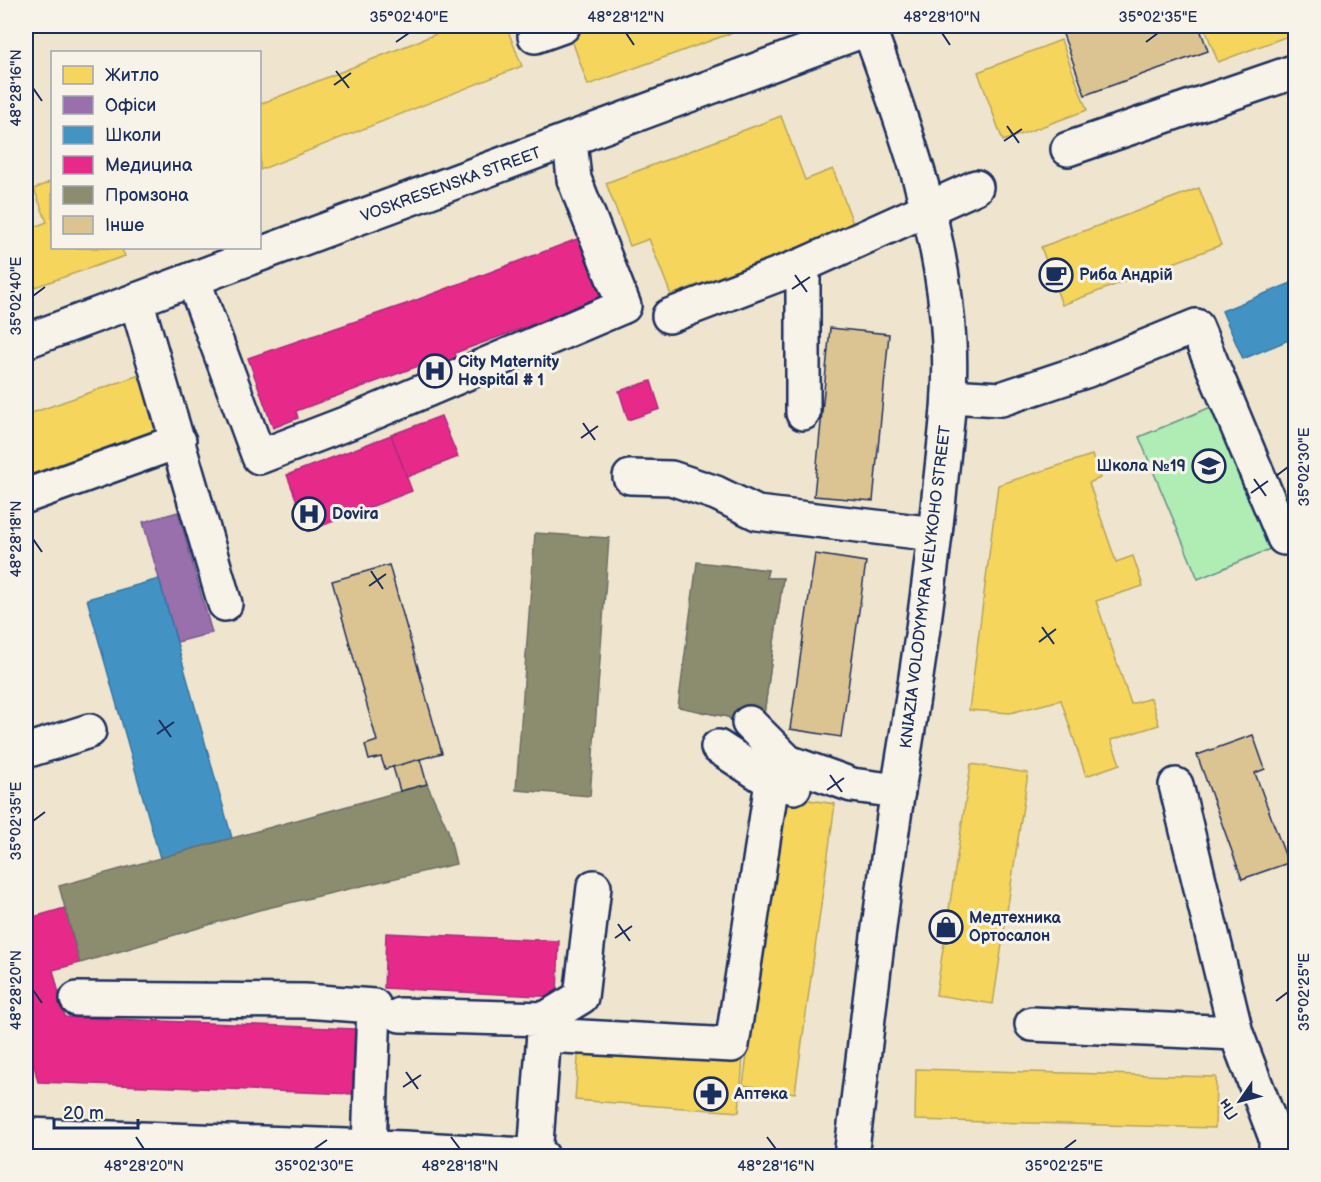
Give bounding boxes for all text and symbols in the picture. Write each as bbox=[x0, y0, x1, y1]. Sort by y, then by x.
text: 35°02'40"E bbox=[369, 8, 449, 27]
text: 48°28'12"N bbox=[587, 8, 665, 27]
text: 48°28'10"N bbox=[903, 8, 981, 27]
text: 35°02'35"E bbox=[1119, 8, 1198, 27]
text: 48°28'16"N bbox=[7, 49, 26, 127]
legend bbox=[51, 51, 261, 249]
text: Житло bbox=[105, 65, 159, 86]
text: Офіси bbox=[105, 95, 156, 116]
text: Школи bbox=[105, 125, 161, 146]
street label: VOSKRESENSKA STREET bbox=[358, 143, 544, 227]
text: Медицина bbox=[105, 155, 193, 176]
text: Промзона bbox=[105, 185, 189, 206]
text: Інше bbox=[105, 215, 144, 236]
text: 35°02'40"E bbox=[7, 256, 26, 336]
cafe icon: Риба Андрій bbox=[1038, 257, 1074, 293]
place label: Риба Андрій bbox=[1079, 266, 1173, 285]
hospital icon: City Maternity Hospital # 1 bbox=[417, 353, 453, 389]
place label: City Maternity Hospital # 1 bbox=[458, 353, 560, 390]
street label: KNIAZIA VOLODYMYRA VELYKOHO STREET bbox=[897, 424, 955, 750]
text: 35°02'30"E bbox=[1295, 427, 1314, 507]
school or university icon: Школа №19 bbox=[1191, 448, 1227, 484]
place label: Школа №19 bbox=[1097, 457, 1186, 476]
hospital icon: Dovira bbox=[291, 496, 327, 532]
text: 48°28'18"N bbox=[7, 500, 26, 578]
place label: Dovira bbox=[332, 505, 379, 524]
text: 35°02'35"E bbox=[7, 781, 26, 860]
shop icon: Медтехника Ортосалон bbox=[928, 909, 964, 945]
place label: Медтехника Ортосалон bbox=[969, 909, 1061, 946]
text: 48°28'20"N bbox=[7, 950, 26, 1030]
text: 35°02'25"E bbox=[1295, 953, 1314, 1031]
north arrow bbox=[1210, 1071, 1270, 1131]
pharmacy icon: Аптека bbox=[693, 1076, 729, 1112]
place label: Аптека bbox=[733, 1085, 788, 1104]
scale bar bbox=[54, 1092, 138, 1130]
text: Пн bbox=[1215, 1095, 1243, 1123]
text: 20 m bbox=[63, 1103, 104, 1124]
text: 48°28'20"N bbox=[104, 1157, 184, 1176]
text: 35°02'30"E bbox=[274, 1157, 354, 1176]
text: 48°28'18"N bbox=[421, 1157, 499, 1176]
text: 48°28'16"N bbox=[737, 1157, 815, 1176]
text: 35°02'25"E bbox=[1025, 1157, 1103, 1176]

